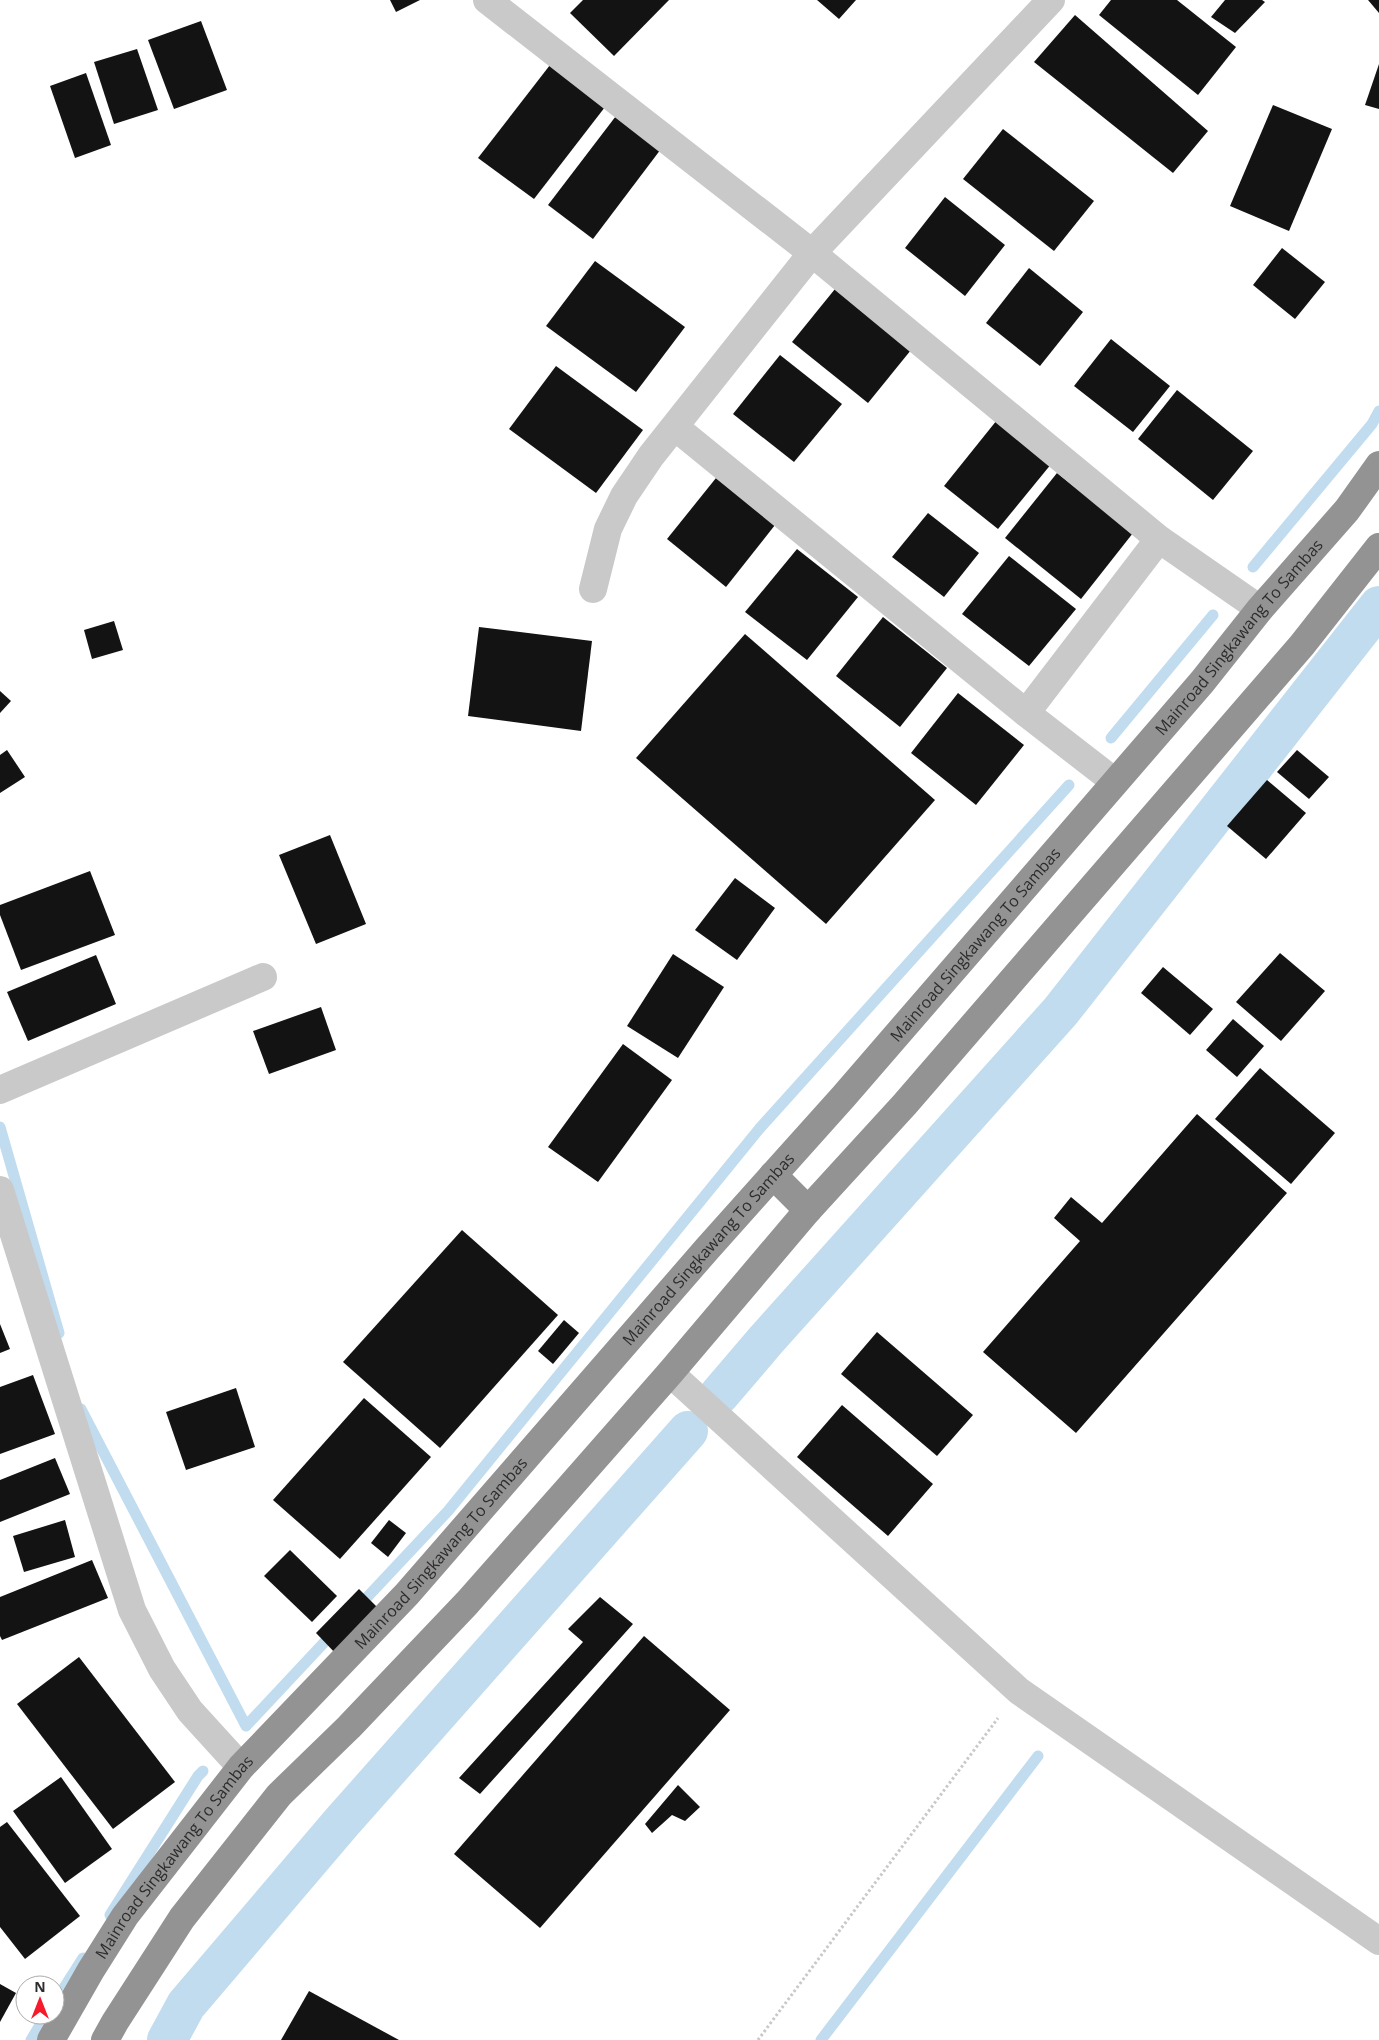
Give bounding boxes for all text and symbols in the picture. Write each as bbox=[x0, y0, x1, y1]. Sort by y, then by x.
street label: Mainroad Singkawang To Sambas bbox=[1150, 534, 1328, 740]
street label: Mainroad Singkawang To Sambas bbox=[885, 843, 1065, 1046]
street label: Mainroad Singkawang To Sambas bbox=[617, 1148, 799, 1350]
street label: Mainroad Singkawang To Sambas bbox=[349, 1452, 532, 1654]
street label: Mainroad Singkawang To Sambas bbox=[90, 1750, 258, 1963]
north arrow bbox=[15, 1975, 65, 2025]
text: N bbox=[34, 1977, 46, 1996]

